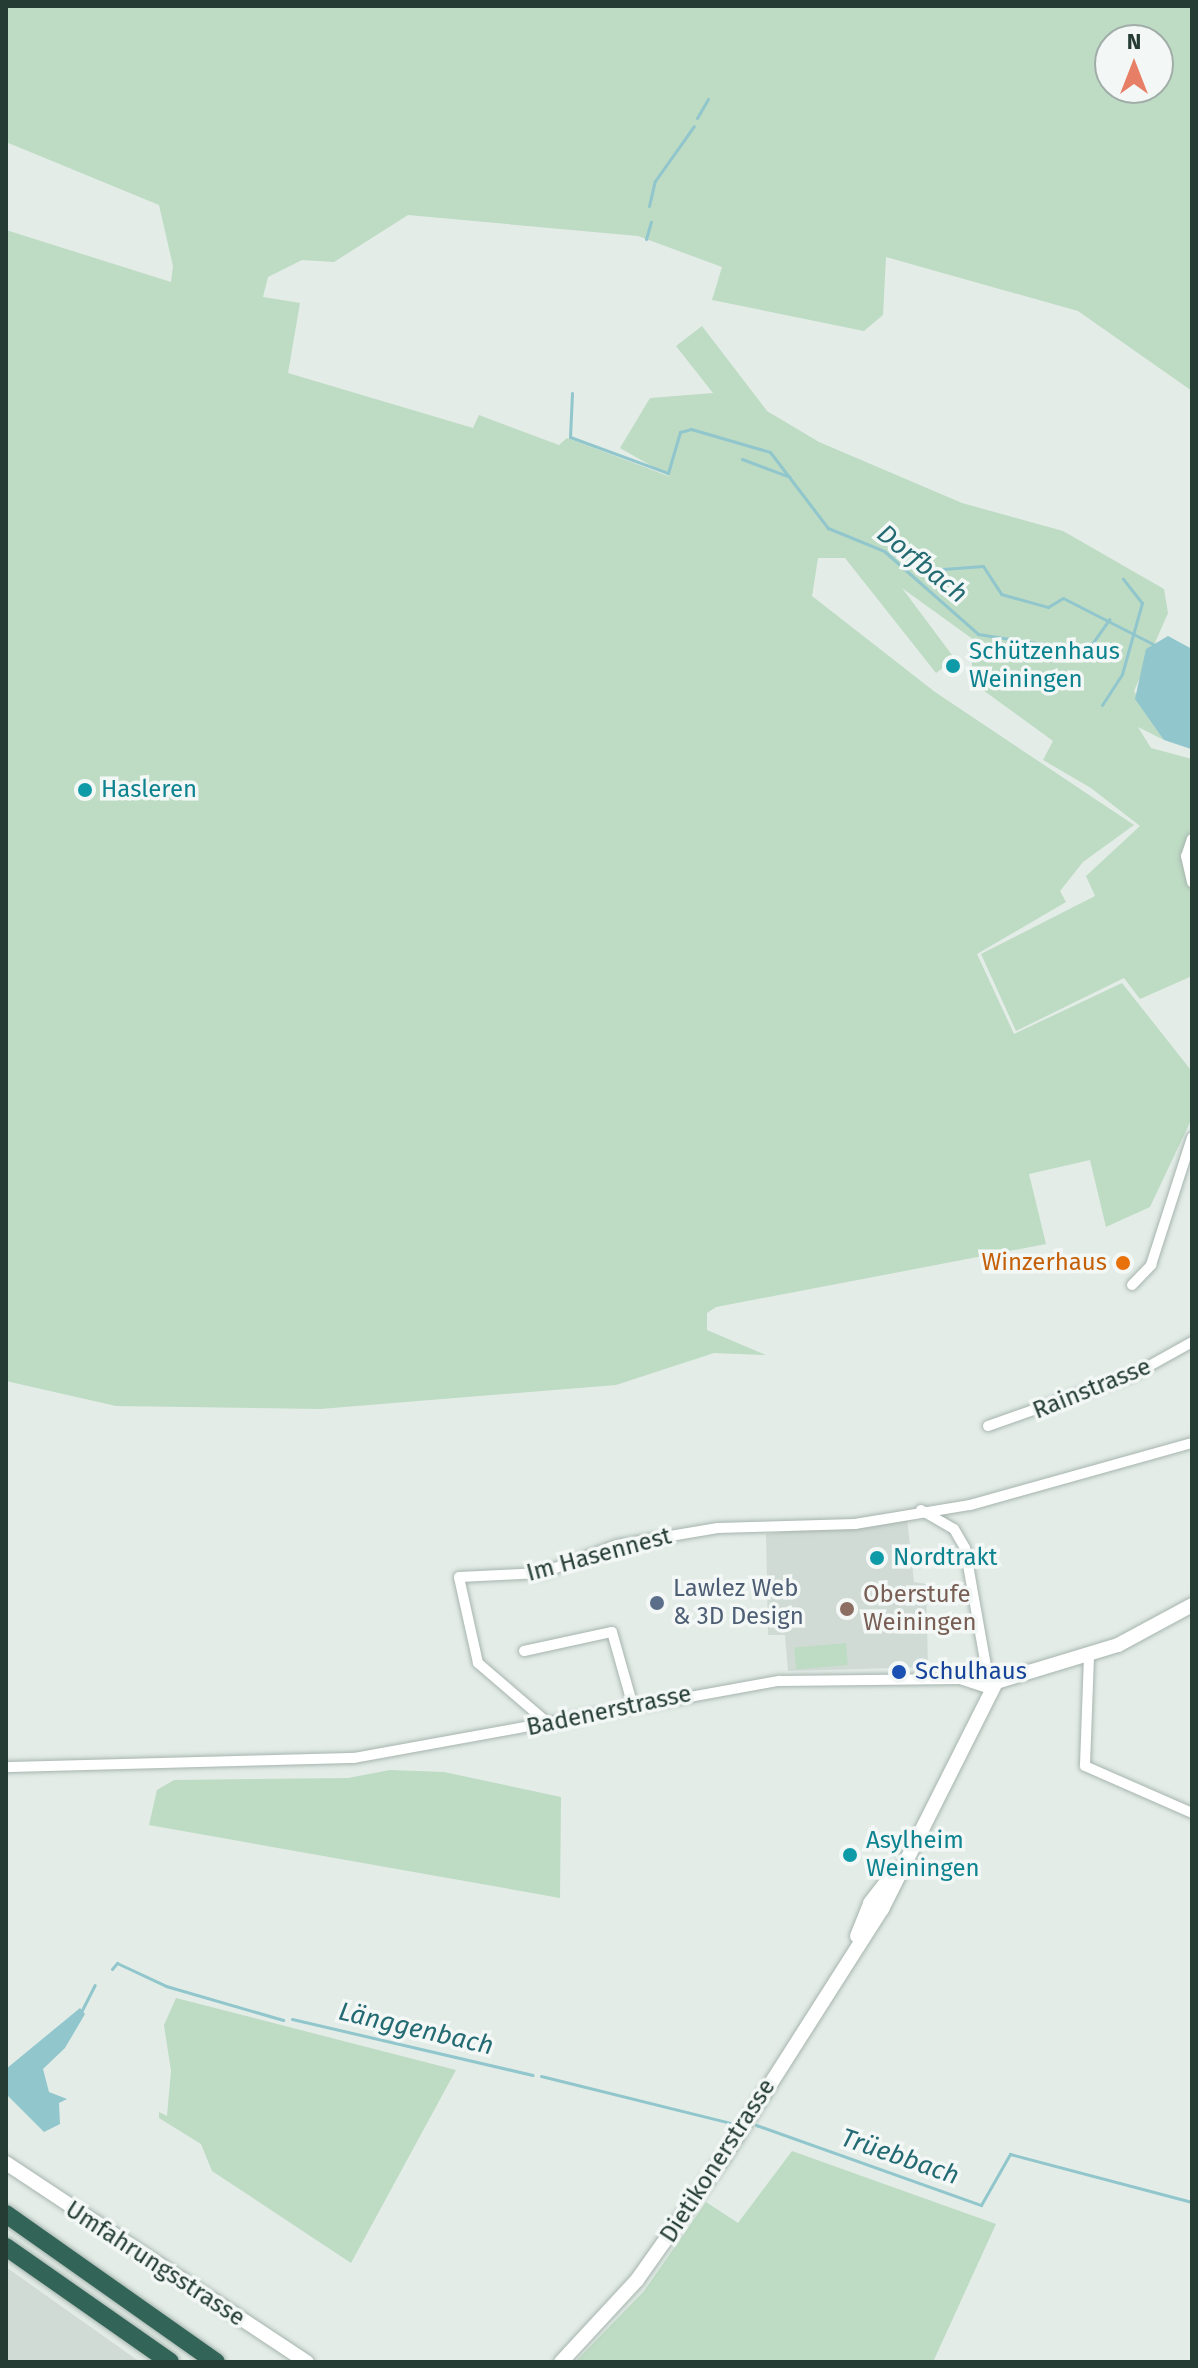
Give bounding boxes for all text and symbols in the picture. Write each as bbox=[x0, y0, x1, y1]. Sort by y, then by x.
north arrow bbox=[1094, 24, 1174, 104]
text: N bbox=[1127, 28, 1141, 55]
water label: Dorfbach bbox=[870, 518, 974, 610]
place label: Schützenhaus Weiningen bbox=[969, 638, 1120, 694]
marker: Schützenhaus Weiningen bbox=[944, 657, 962, 675]
place label: Hasleren bbox=[101, 776, 197, 804]
marker: Hasleren bbox=[76, 781, 94, 799]
place label: Winzerhaus bbox=[981, 1249, 1107, 1277]
marker: Winzerhaus bbox=[1114, 1254, 1132, 1272]
street label: Rainstrasse bbox=[1029, 1352, 1155, 1426]
street label: Im Hasennest bbox=[524, 1522, 674, 1588]
place label: Nordtrakt bbox=[893, 1544, 997, 1572]
marker: Nordtrakt bbox=[868, 1549, 886, 1567]
place label: Lawlez Web & 3D Design bbox=[673, 1575, 804, 1631]
place label: Oberstufe Weiningen bbox=[863, 1581, 977, 1637]
marker: Lawlez Web & 3D Design bbox=[648, 1594, 666, 1612]
marker: Oberstufe Weiningen bbox=[838, 1600, 856, 1618]
place label: Schulhaus bbox=[915, 1658, 1027, 1686]
marker: Schulhaus bbox=[890, 1663, 908, 1681]
street label: Badenerstrasse bbox=[524, 1680, 694, 1742]
place label: Asylheim Weiningen bbox=[866, 1827, 980, 1883]
marker: Asylheim Weiningen bbox=[841, 1846, 859, 1864]
water label: Länggenbach bbox=[336, 1996, 496, 2062]
street label: Dietikonerstrasse bbox=[654, 2074, 782, 2248]
water label: Trüebbach bbox=[837, 2122, 963, 2192]
street label: Umfahrungsstrasse bbox=[60, 2195, 250, 2333]

